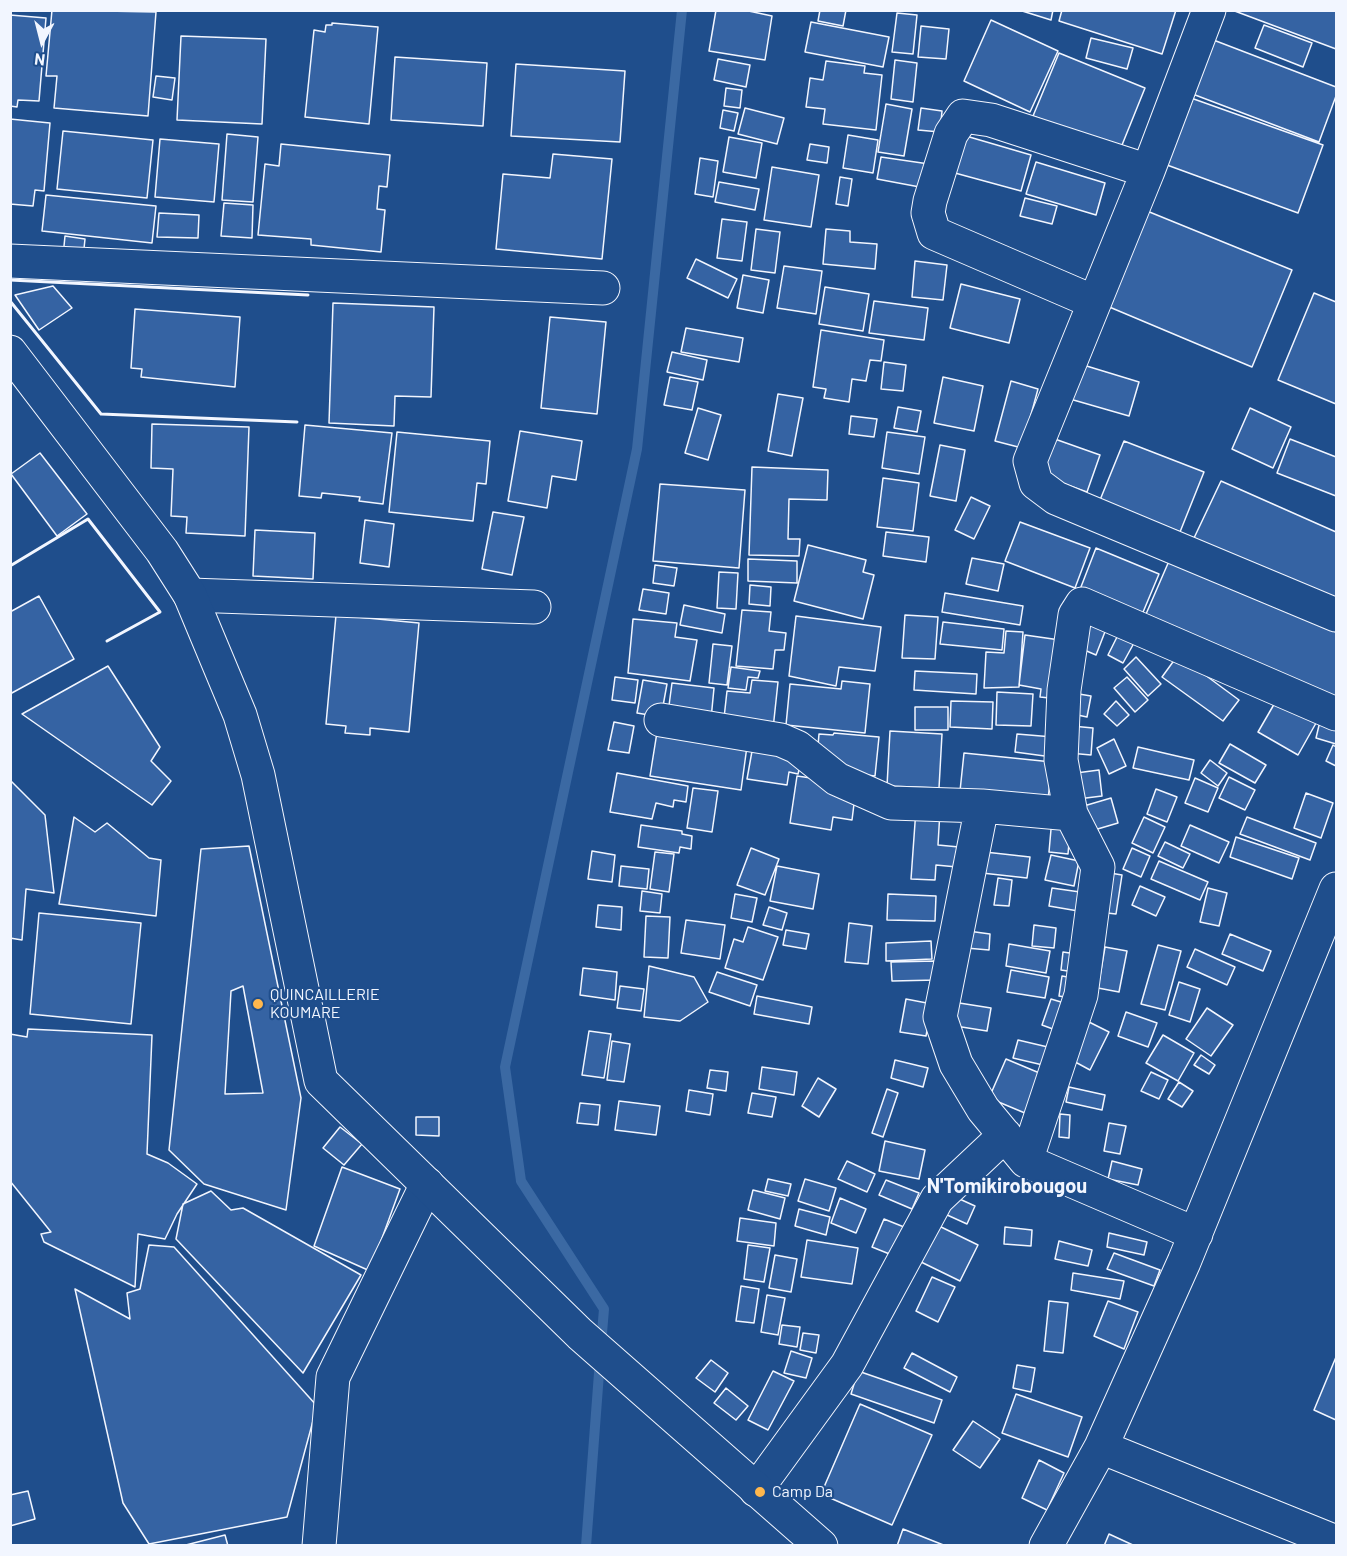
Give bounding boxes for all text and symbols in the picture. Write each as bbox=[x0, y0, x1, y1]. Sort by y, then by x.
north arrow bbox=[12, 12, 72, 72]
text: N bbox=[33, 50, 46, 70]
place label: QUINCAILLERIE KOUMARE bbox=[270, 985, 380, 1023]
marker: QUINCAILLERIE KOUMARE bbox=[251, 997, 265, 1011]
district label: N'Tomikirobougou bbox=[927, 1174, 1087, 1198]
place label: Camp Da bbox=[772, 1482, 833, 1502]
marker: Camp Da bbox=[753, 1485, 767, 1499]

